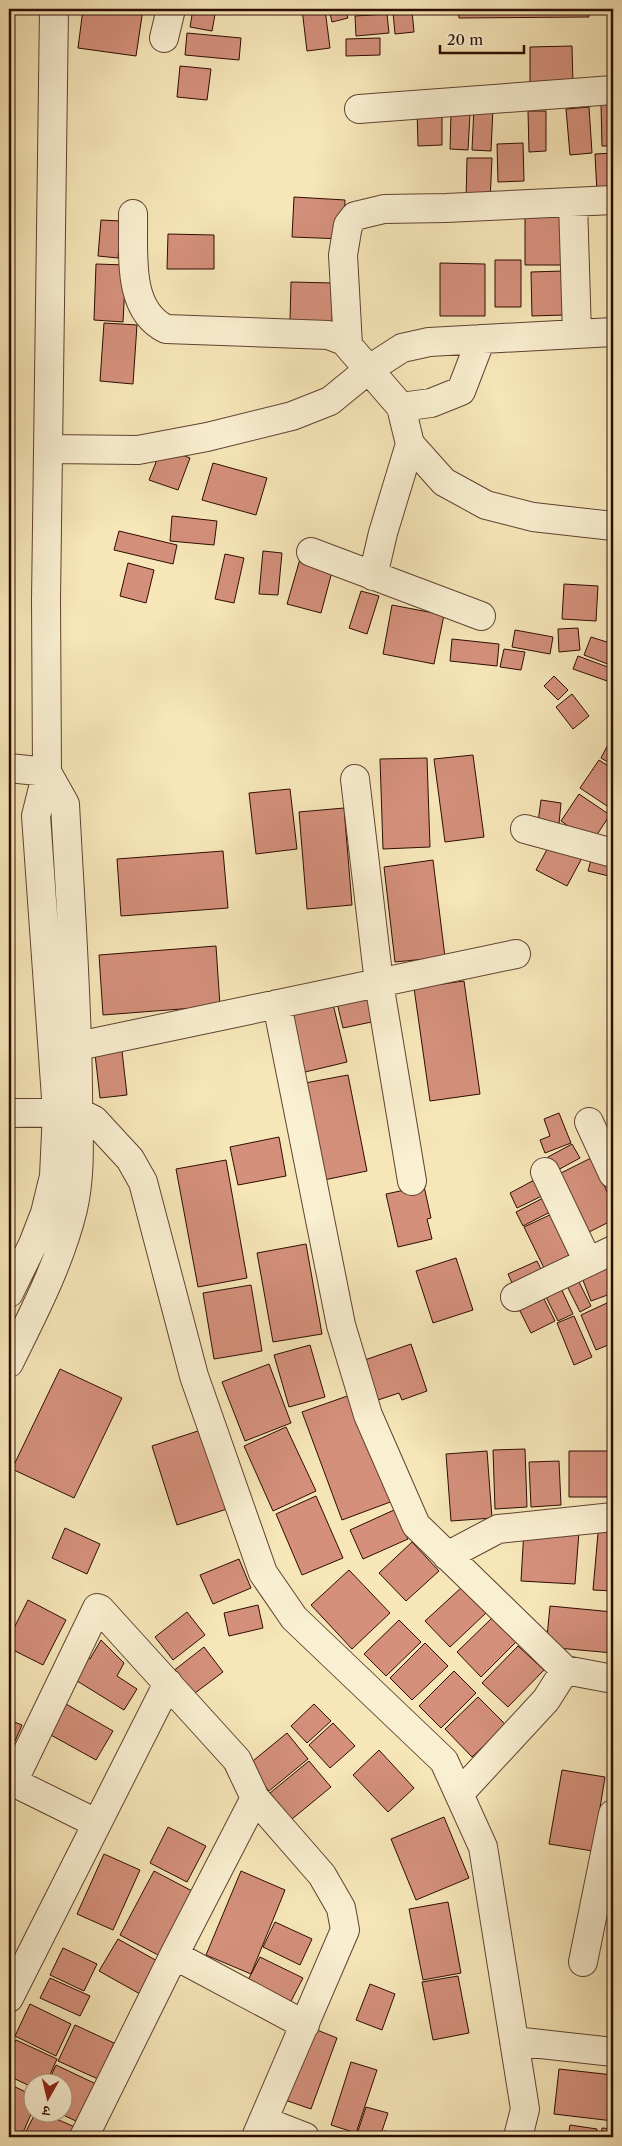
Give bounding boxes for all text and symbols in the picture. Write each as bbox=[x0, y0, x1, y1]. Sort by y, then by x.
scale bar bbox=[440, 22, 523, 54]
text: 20 m bbox=[447, 30, 483, 49]
north arrow bbox=[22, 2074, 72, 2124]
text: उ bbox=[41, 2101, 52, 2120]

